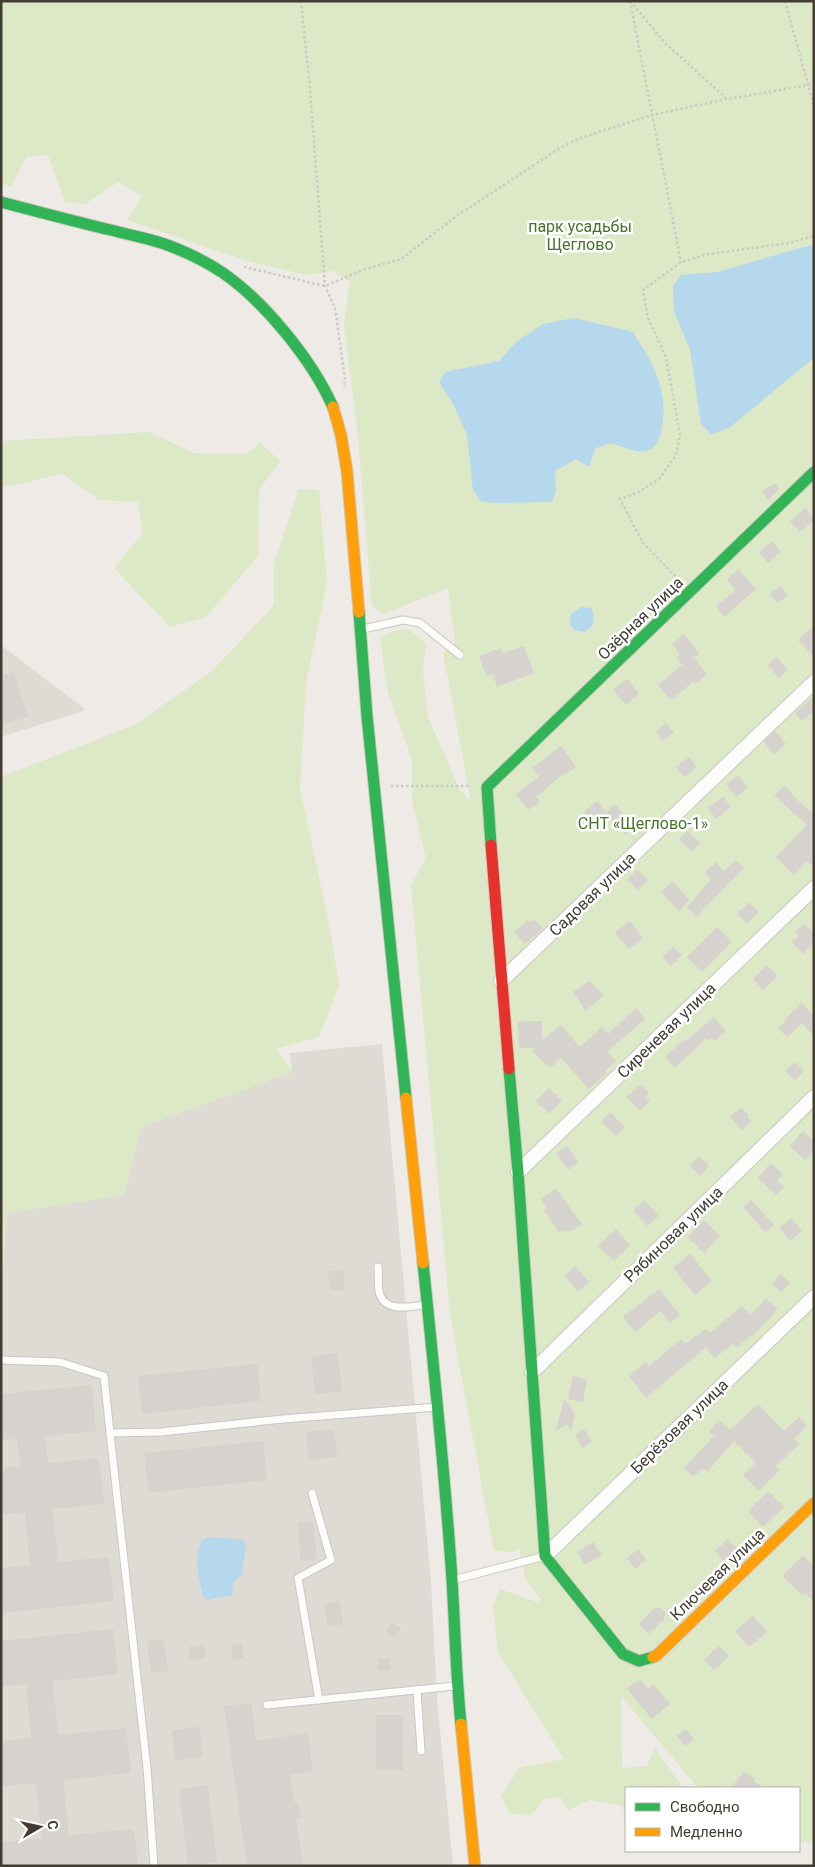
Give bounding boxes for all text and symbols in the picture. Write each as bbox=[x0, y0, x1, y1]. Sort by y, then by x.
park label: парк усадьбы Щеглово bbox=[528, 217, 632, 254]
street label: Озёрная улица bbox=[594, 573, 687, 664]
park label: СНТ «Щеглово-1» bbox=[578, 814, 708, 833]
street label: Садовая улица bbox=[545, 848, 639, 940]
street label: Сиреневая улица bbox=[613, 979, 719, 1082]
street label: Рябиновая улица bbox=[620, 1182, 727, 1286]
street label: Берёзовая улица bbox=[627, 1375, 732, 1478]
street label: Ключевая улица bbox=[666, 1524, 769, 1624]
legend bbox=[625, 1787, 800, 1852]
text: Свободно bbox=[670, 1798, 739, 1816]
north arrow bbox=[15, 1802, 65, 1852]
text: С bbox=[44, 1819, 61, 1831]
text: Медленно bbox=[670, 1823, 743, 1841]

